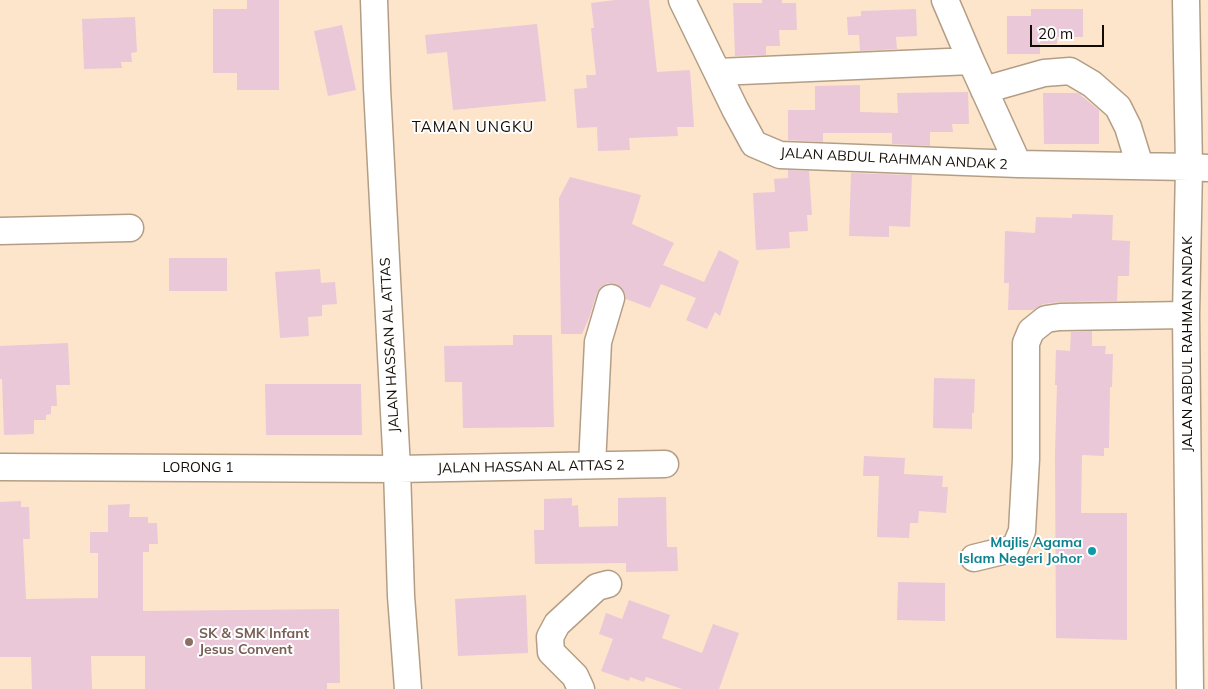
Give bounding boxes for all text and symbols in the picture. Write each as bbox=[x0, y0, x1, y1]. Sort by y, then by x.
scale bar bbox=[1033, 15, 1107, 47]
text: 20 m bbox=[1038, 24, 1073, 43]
district label: TAMAN UNGKU bbox=[410, 118, 536, 136]
street label: JALAN ABDUL RAHMAN ANDAK 2 bbox=[780, 145, 1008, 173]
street label: JALAN ABDUL RAHMAN ANDAK bbox=[1180, 236, 1196, 452]
street label: JALAN HASSAN AL ATTAS bbox=[377, 257, 403, 433]
street label: JALAN HASSAN AL ATTAS 2 bbox=[437, 457, 625, 477]
street label: LORONG 1 bbox=[162, 460, 234, 476]
place label: Majlis Agama Islam Negeri Johor bbox=[959, 535, 1082, 568]
marker: Majlis Agama Islam Negeri Johor bbox=[1086, 545, 1098, 557]
place label: SK & SMK Infant Jesus Convent bbox=[199, 626, 309, 658]
marker: SK & SMK Infant Jesus Convent bbox=[183, 636, 195, 648]

